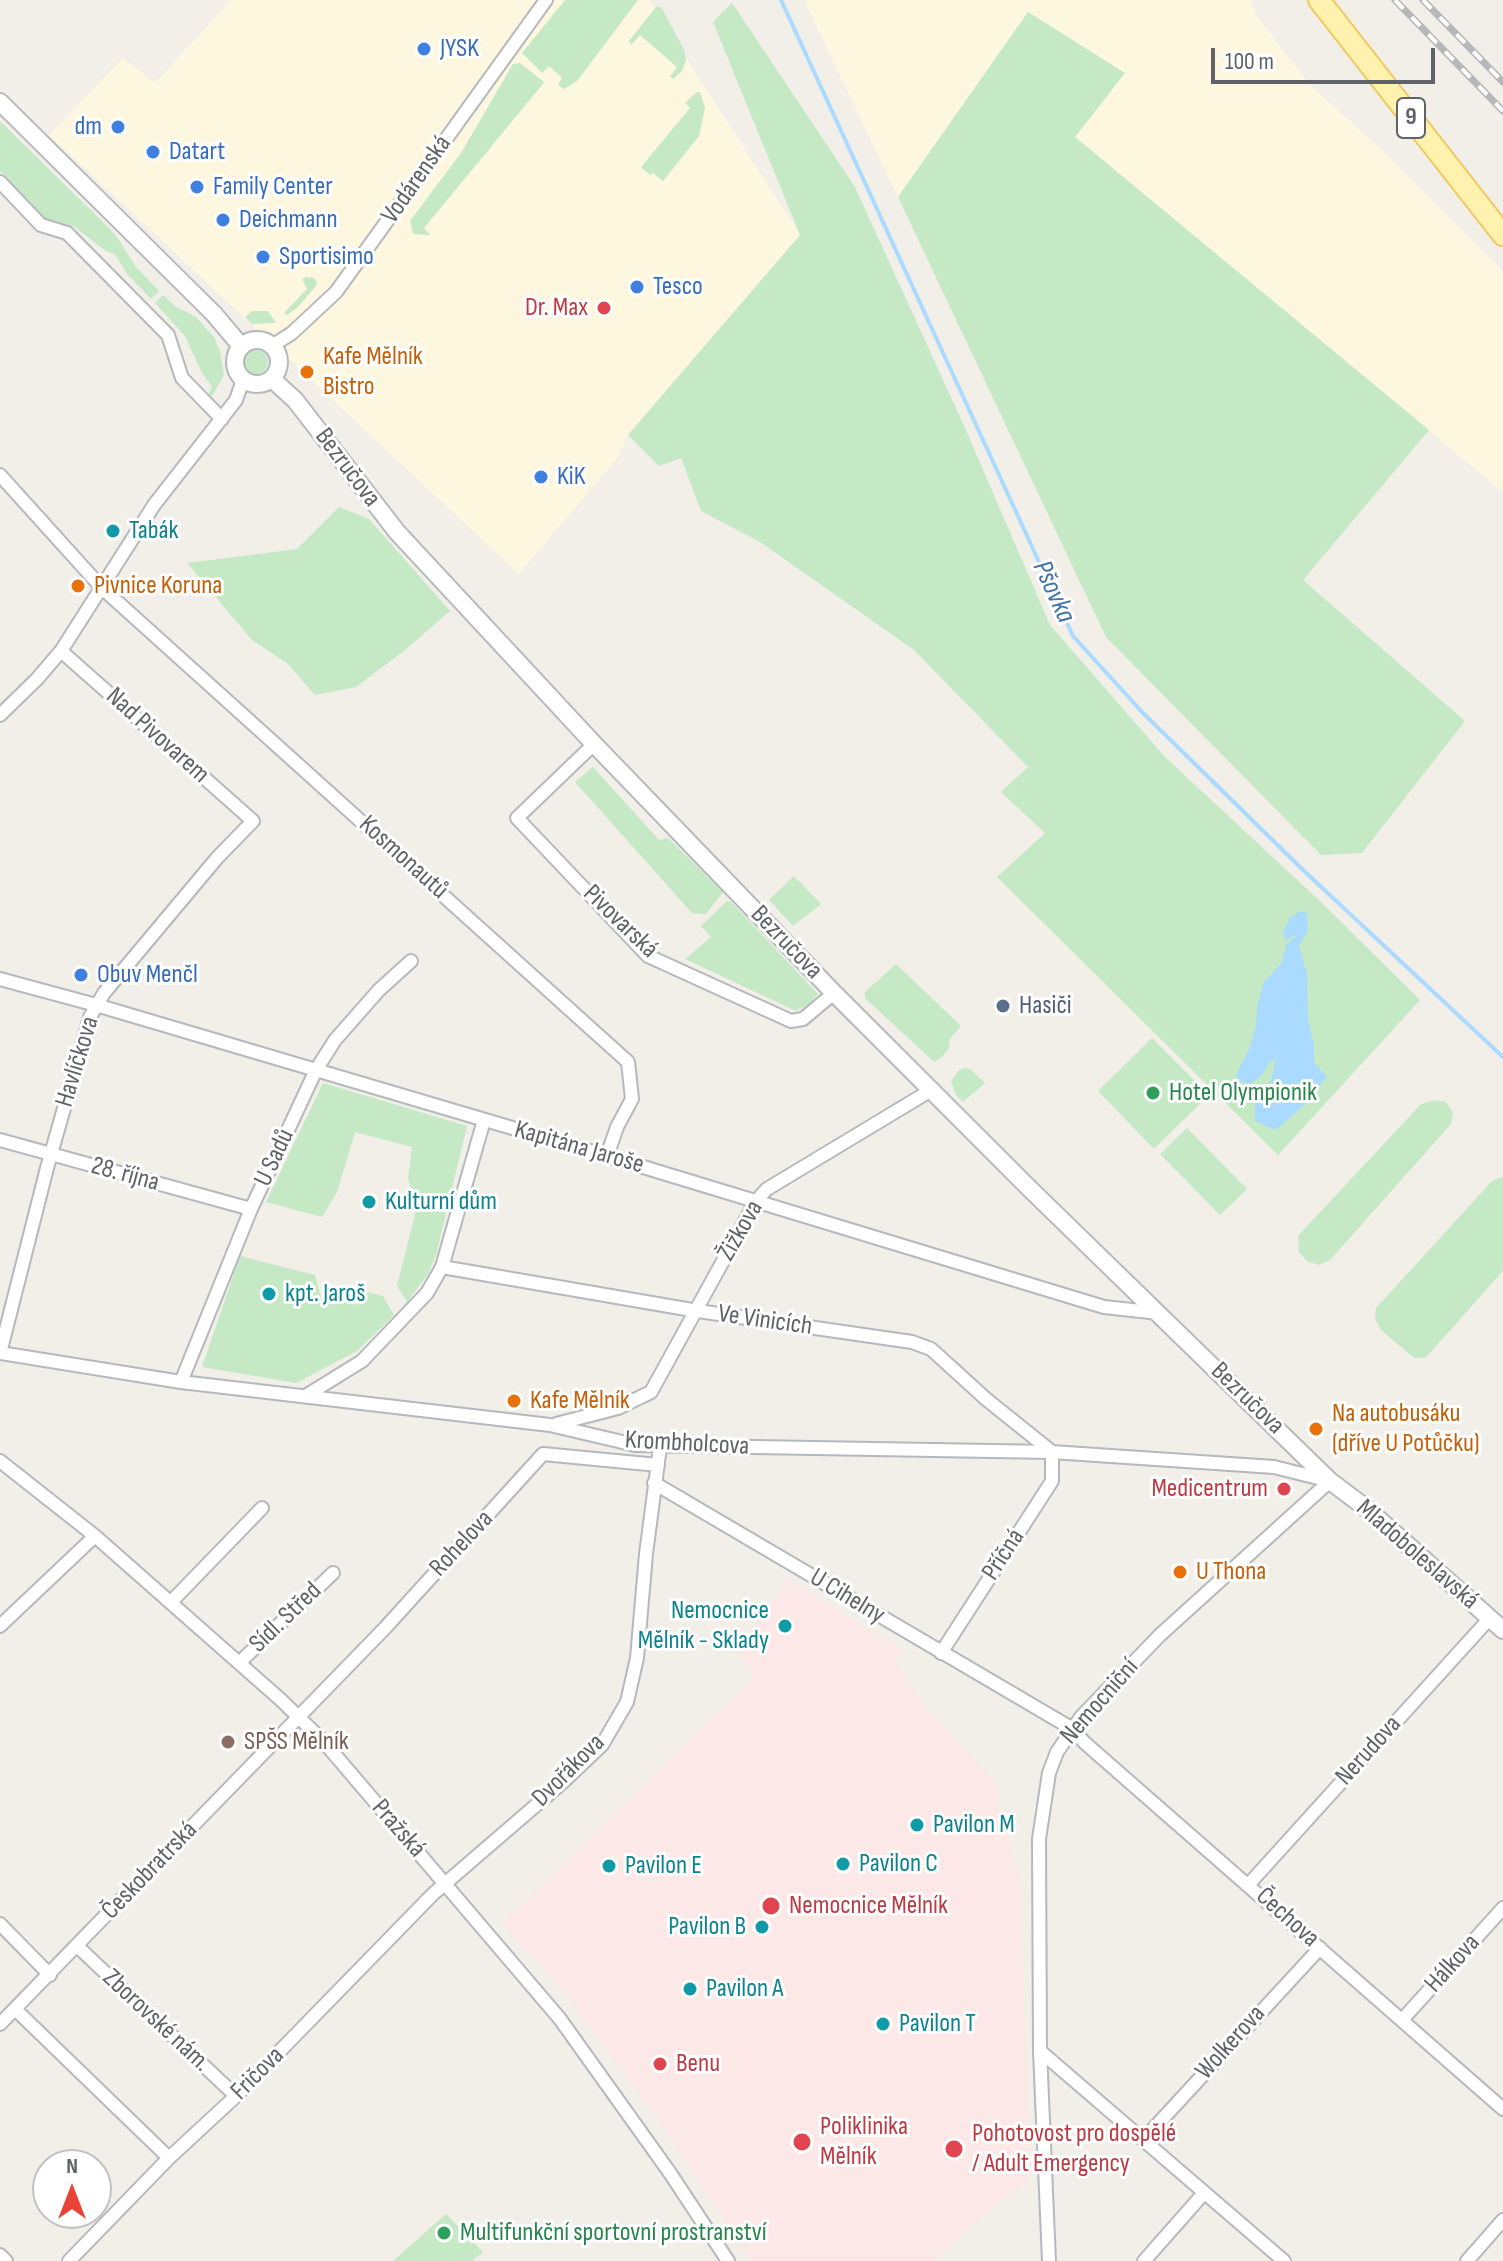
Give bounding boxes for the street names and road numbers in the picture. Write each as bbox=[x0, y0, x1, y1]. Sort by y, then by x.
road number: 9 bbox=[1397, 98, 1425, 138]
street label: Vodárenská bbox=[375, 130, 459, 230]
street label: Bezručova bbox=[307, 423, 387, 513]
street label: Nad Pivovarem bbox=[99, 681, 215, 791]
street label: Kosmonautů bbox=[352, 810, 454, 906]
street label: Pivovarská bbox=[576, 879, 664, 965]
street label: Bezručova bbox=[743, 900, 829, 986]
street label: Havlíčkova bbox=[49, 1013, 107, 1111]
street label: Kapitána Jaroše bbox=[511, 1115, 647, 1181]
street label: U Sadů bbox=[248, 1124, 302, 1192]
street label: 28. října bbox=[88, 1151, 162, 1199]
street label: Žižkova bbox=[711, 1195, 771, 1267]
street label: Ve Vinicích bbox=[716, 1299, 814, 1343]
street label: Bezručova bbox=[1204, 1356, 1290, 1442]
street label: Krombholcova bbox=[624, 1425, 750, 1463]
street label: Mladoboleslavská bbox=[1349, 1493, 1485, 1617]
street label: Rohelova bbox=[424, 1504, 500, 1584]
street label: Příčná bbox=[976, 1524, 1032, 1586]
street label: U Cihelny bbox=[804, 1563, 890, 1631]
street label: Sídl. Střed bbox=[243, 1576, 329, 1660]
street label: Nemocniční bbox=[1054, 1653, 1146, 1751]
street label: Nerudova bbox=[1330, 1710, 1408, 1792]
street label: Dvořákova bbox=[526, 1728, 612, 1814]
street label: Pražská bbox=[364, 1794, 432, 1864]
street label: Českobratrská bbox=[96, 1815, 204, 1927]
street label: Čechova bbox=[1249, 1881, 1325, 1955]
street label: Hálkova bbox=[1419, 1928, 1487, 2000]
street label: Zborovské nám. bbox=[96, 1963, 216, 2079]
street label: Wolkerova bbox=[1190, 1999, 1272, 2087]
street label: Fričova bbox=[225, 2041, 291, 2107]

